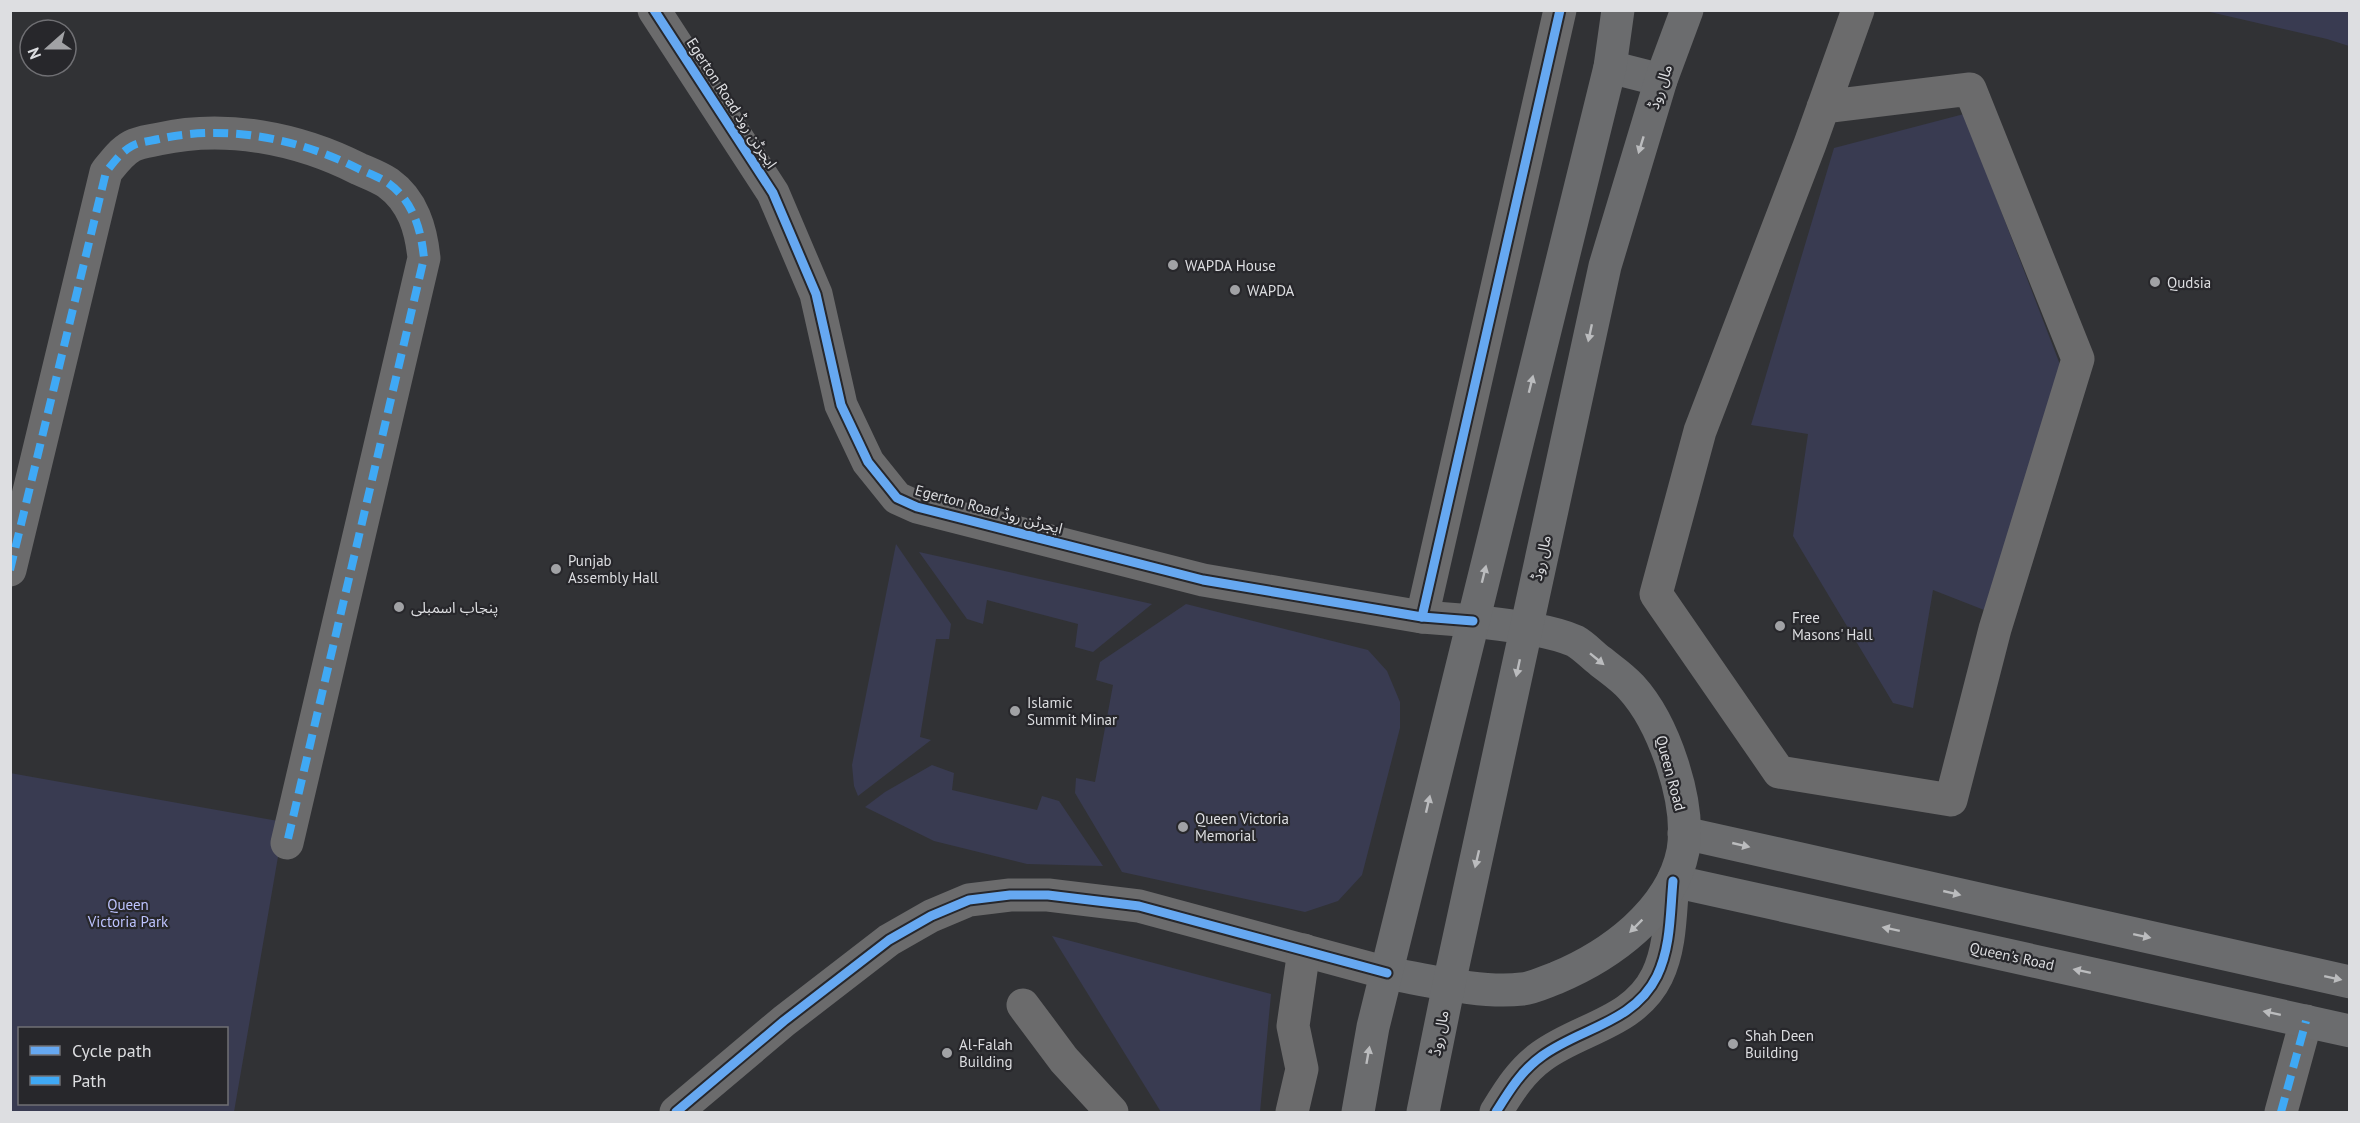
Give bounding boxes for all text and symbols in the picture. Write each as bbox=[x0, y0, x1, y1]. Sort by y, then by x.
north arrow bbox=[18, 18, 78, 78]
street label: Egerton Road ایجرٹن روڈ bbox=[683, 34, 781, 172]
text: N bbox=[23, 45, 45, 62]
street label: مال روڈ bbox=[1644, 62, 1676, 112]
one-way arrow bbox=[1636, 136, 1645, 154]
place label: WAPDA House bbox=[1185, 256, 1276, 275]
marker: WAPDA House bbox=[1166, 258, 1180, 272]
place label: Qudsia bbox=[2167, 273, 2211, 292]
marker: Qudsia bbox=[2148, 275, 2162, 289]
place label: WAPDA bbox=[1247, 281, 1295, 300]
marker: WAPDA bbox=[1228, 283, 1242, 297]
one-way arrow bbox=[1584, 324, 1594, 343]
one-way arrow bbox=[1527, 375, 1537, 394]
street label: Egerton Road ایجرٹن روڈ bbox=[913, 480, 1065, 538]
street label: مال روڈ bbox=[1527, 534, 1555, 582]
place label: Punjab Assembly Hall bbox=[568, 551, 659, 587]
marker: Punjab Assembly Hall bbox=[549, 562, 563, 576]
one-way arrow bbox=[1480, 565, 1490, 583]
place label: پنجاب اسمبلی bbox=[411, 598, 498, 618]
marker: پنجاب اسمبلی bbox=[392, 600, 406, 614]
place label: Free Masons' Hall bbox=[1792, 608, 1873, 644]
marker: Free Masons' Hall bbox=[1773, 619, 1787, 633]
one-way arrow bbox=[1590, 653, 1605, 665]
one-way arrow bbox=[1512, 659, 1522, 677]
place label: Islamic Summit Minar bbox=[1027, 693, 1117, 729]
marker: Islamic Summit Minar bbox=[1008, 704, 1022, 718]
street label: Queen Road bbox=[1652, 733, 1690, 813]
one-way arrow bbox=[1424, 795, 1434, 813]
place label: Queen Victoria Memorial bbox=[1195, 809, 1289, 845]
marker: Queen Victoria Memorial bbox=[1176, 820, 1190, 834]
one-way arrow bbox=[1732, 841, 1751, 851]
one-way arrow bbox=[1472, 849, 1481, 868]
one-way arrow bbox=[1943, 889, 1961, 899]
park label: Queen Victoria Park bbox=[87, 895, 169, 931]
one-way arrow bbox=[1629, 919, 1643, 934]
one-way arrow bbox=[1881, 924, 1900, 933]
one-way arrow bbox=[2133, 932, 2152, 941]
street label: Queen's Road bbox=[1968, 938, 2056, 974]
one-way arrow bbox=[2072, 966, 2091, 975]
one-way arrow bbox=[2323, 974, 2342, 983]
one-way arrow bbox=[2263, 1008, 2281, 1018]
street label: مال روڈ bbox=[1425, 1009, 1453, 1057]
place label: Shah Deen Building bbox=[1745, 1026, 1814, 1062]
legend bbox=[18, 1027, 228, 1105]
place label: Al-Falah Building bbox=[959, 1035, 1013, 1071]
marker: Shah Deen Building bbox=[1726, 1037, 1740, 1051]
text: Cycle path bbox=[72, 1039, 152, 1062]
one-way arrow bbox=[1364, 1045, 1373, 1064]
marker: Al-Falah Building bbox=[940, 1046, 954, 1060]
text: Path bbox=[72, 1069, 106, 1092]

